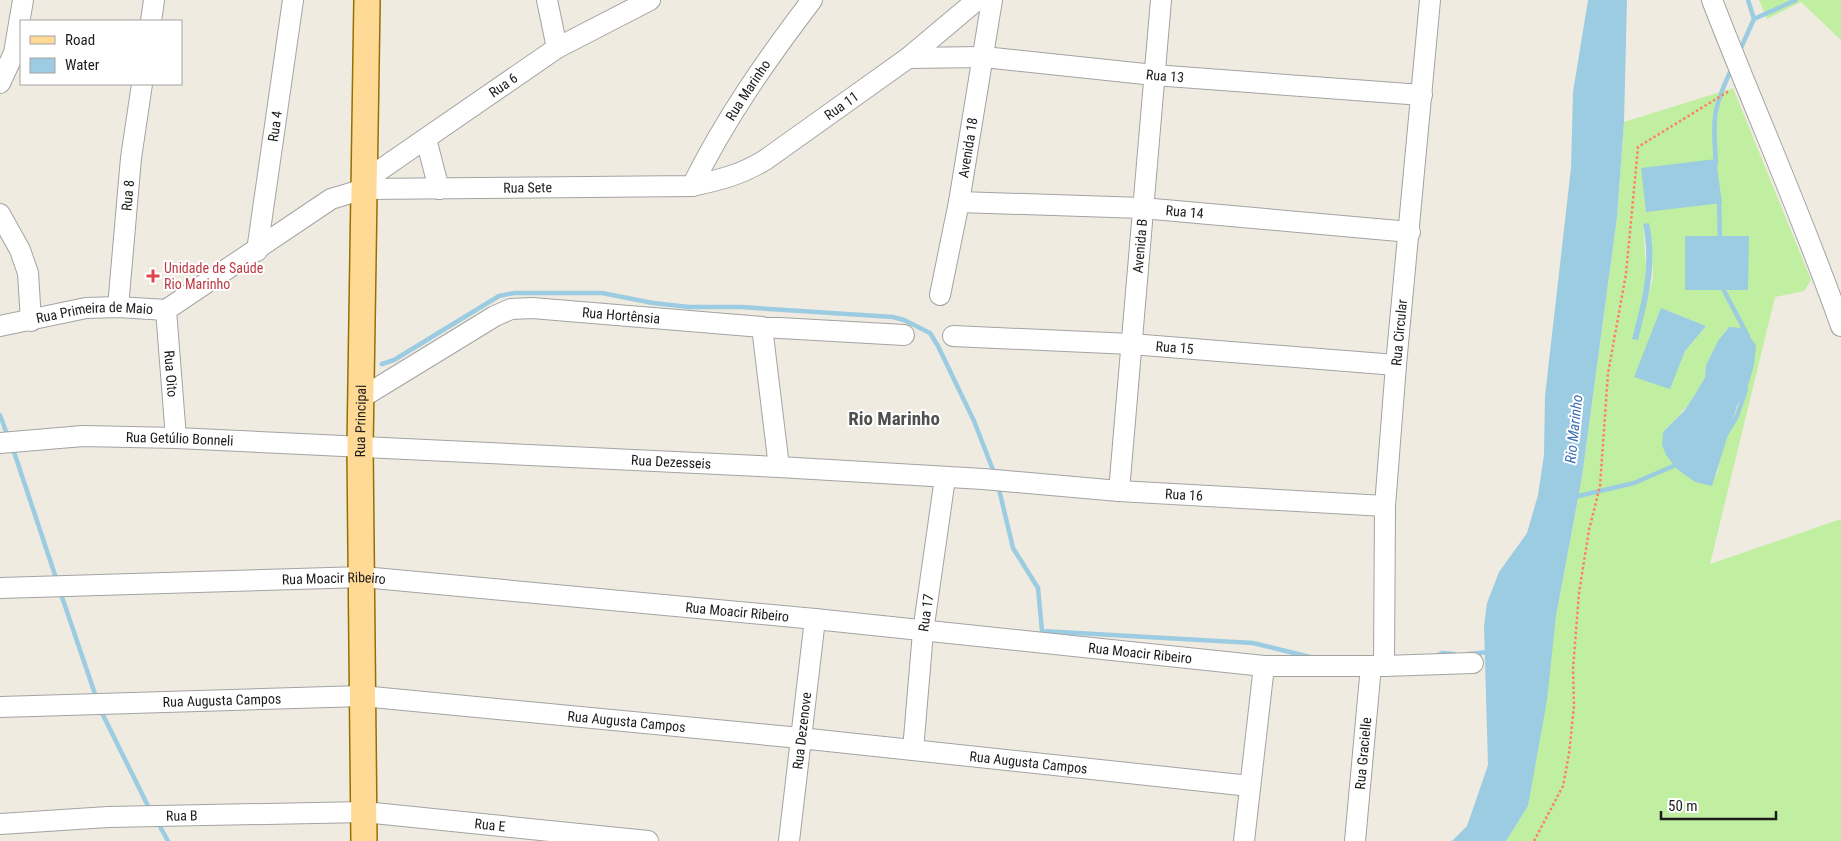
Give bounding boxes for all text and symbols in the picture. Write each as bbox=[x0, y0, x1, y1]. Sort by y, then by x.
legend bbox=[20, 20, 182, 85]
text: Road bbox=[65, 31, 95, 49]
text: Water bbox=[65, 56, 100, 74]
street label: Rua Marinho bbox=[722, 57, 774, 123]
street label: Rua 13 bbox=[1145, 66, 1185, 85]
street label: Rua 6 bbox=[486, 70, 521, 101]
street label: Rua 11 bbox=[821, 88, 861, 123]
street label: Rua 4 bbox=[265, 110, 285, 143]
street label: Avenida 18 bbox=[955, 116, 981, 179]
street label: Rua 8 bbox=[118, 179, 137, 212]
street label: Rua Sete bbox=[503, 179, 553, 196]
street label: Rua 14 bbox=[1165, 202, 1204, 221]
street label: Avenida B bbox=[1130, 218, 1150, 274]
place label: Unidade de Saúde Rio Marinho bbox=[164, 260, 264, 292]
marker: Unidade de Saúde Rio Marinho bbox=[146, 269, 160, 283]
street label: Rua Primeira de Maio bbox=[35, 299, 154, 326]
street label: Rua Circular bbox=[1388, 299, 1410, 367]
street label: Rua Hortênsia bbox=[581, 304, 661, 327]
street label: Rua 15 bbox=[1155, 338, 1194, 357]
street label: Rua Oito bbox=[161, 350, 181, 398]
street label: Rua Principal bbox=[352, 385, 369, 457]
water label: Rio Marinho bbox=[1561, 394, 1587, 464]
district label: Rio Marinho bbox=[848, 407, 940, 430]
street label: Rua Getúlio Bonneli bbox=[126, 429, 234, 449]
street label: Rua Dezesseis bbox=[631, 452, 712, 472]
street label: Rua 16 bbox=[1165, 486, 1204, 504]
street label: Rua Moacir Ribeiro bbox=[282, 569, 387, 587]
street label: Rua 17 bbox=[915, 593, 936, 633]
street label: Rua Moacir Ribeiro bbox=[685, 599, 790, 625]
street label: Rua Moacir Ribeiro bbox=[1087, 640, 1193, 666]
street label: Rua Augusta Campos bbox=[162, 690, 281, 710]
street label: Rua Dezenove bbox=[789, 691, 814, 770]
street label: Rua Augusta Campos bbox=[567, 708, 686, 735]
street label: Rua Gracielle bbox=[1352, 716, 1374, 790]
street label: Rua Augusta Campos bbox=[969, 748, 1088, 777]
scale bar bbox=[1661, 788, 1776, 820]
text: 50 m bbox=[1668, 797, 1698, 815]
street label: Rua B bbox=[166, 807, 198, 824]
street label: Rua E bbox=[474, 815, 506, 834]

